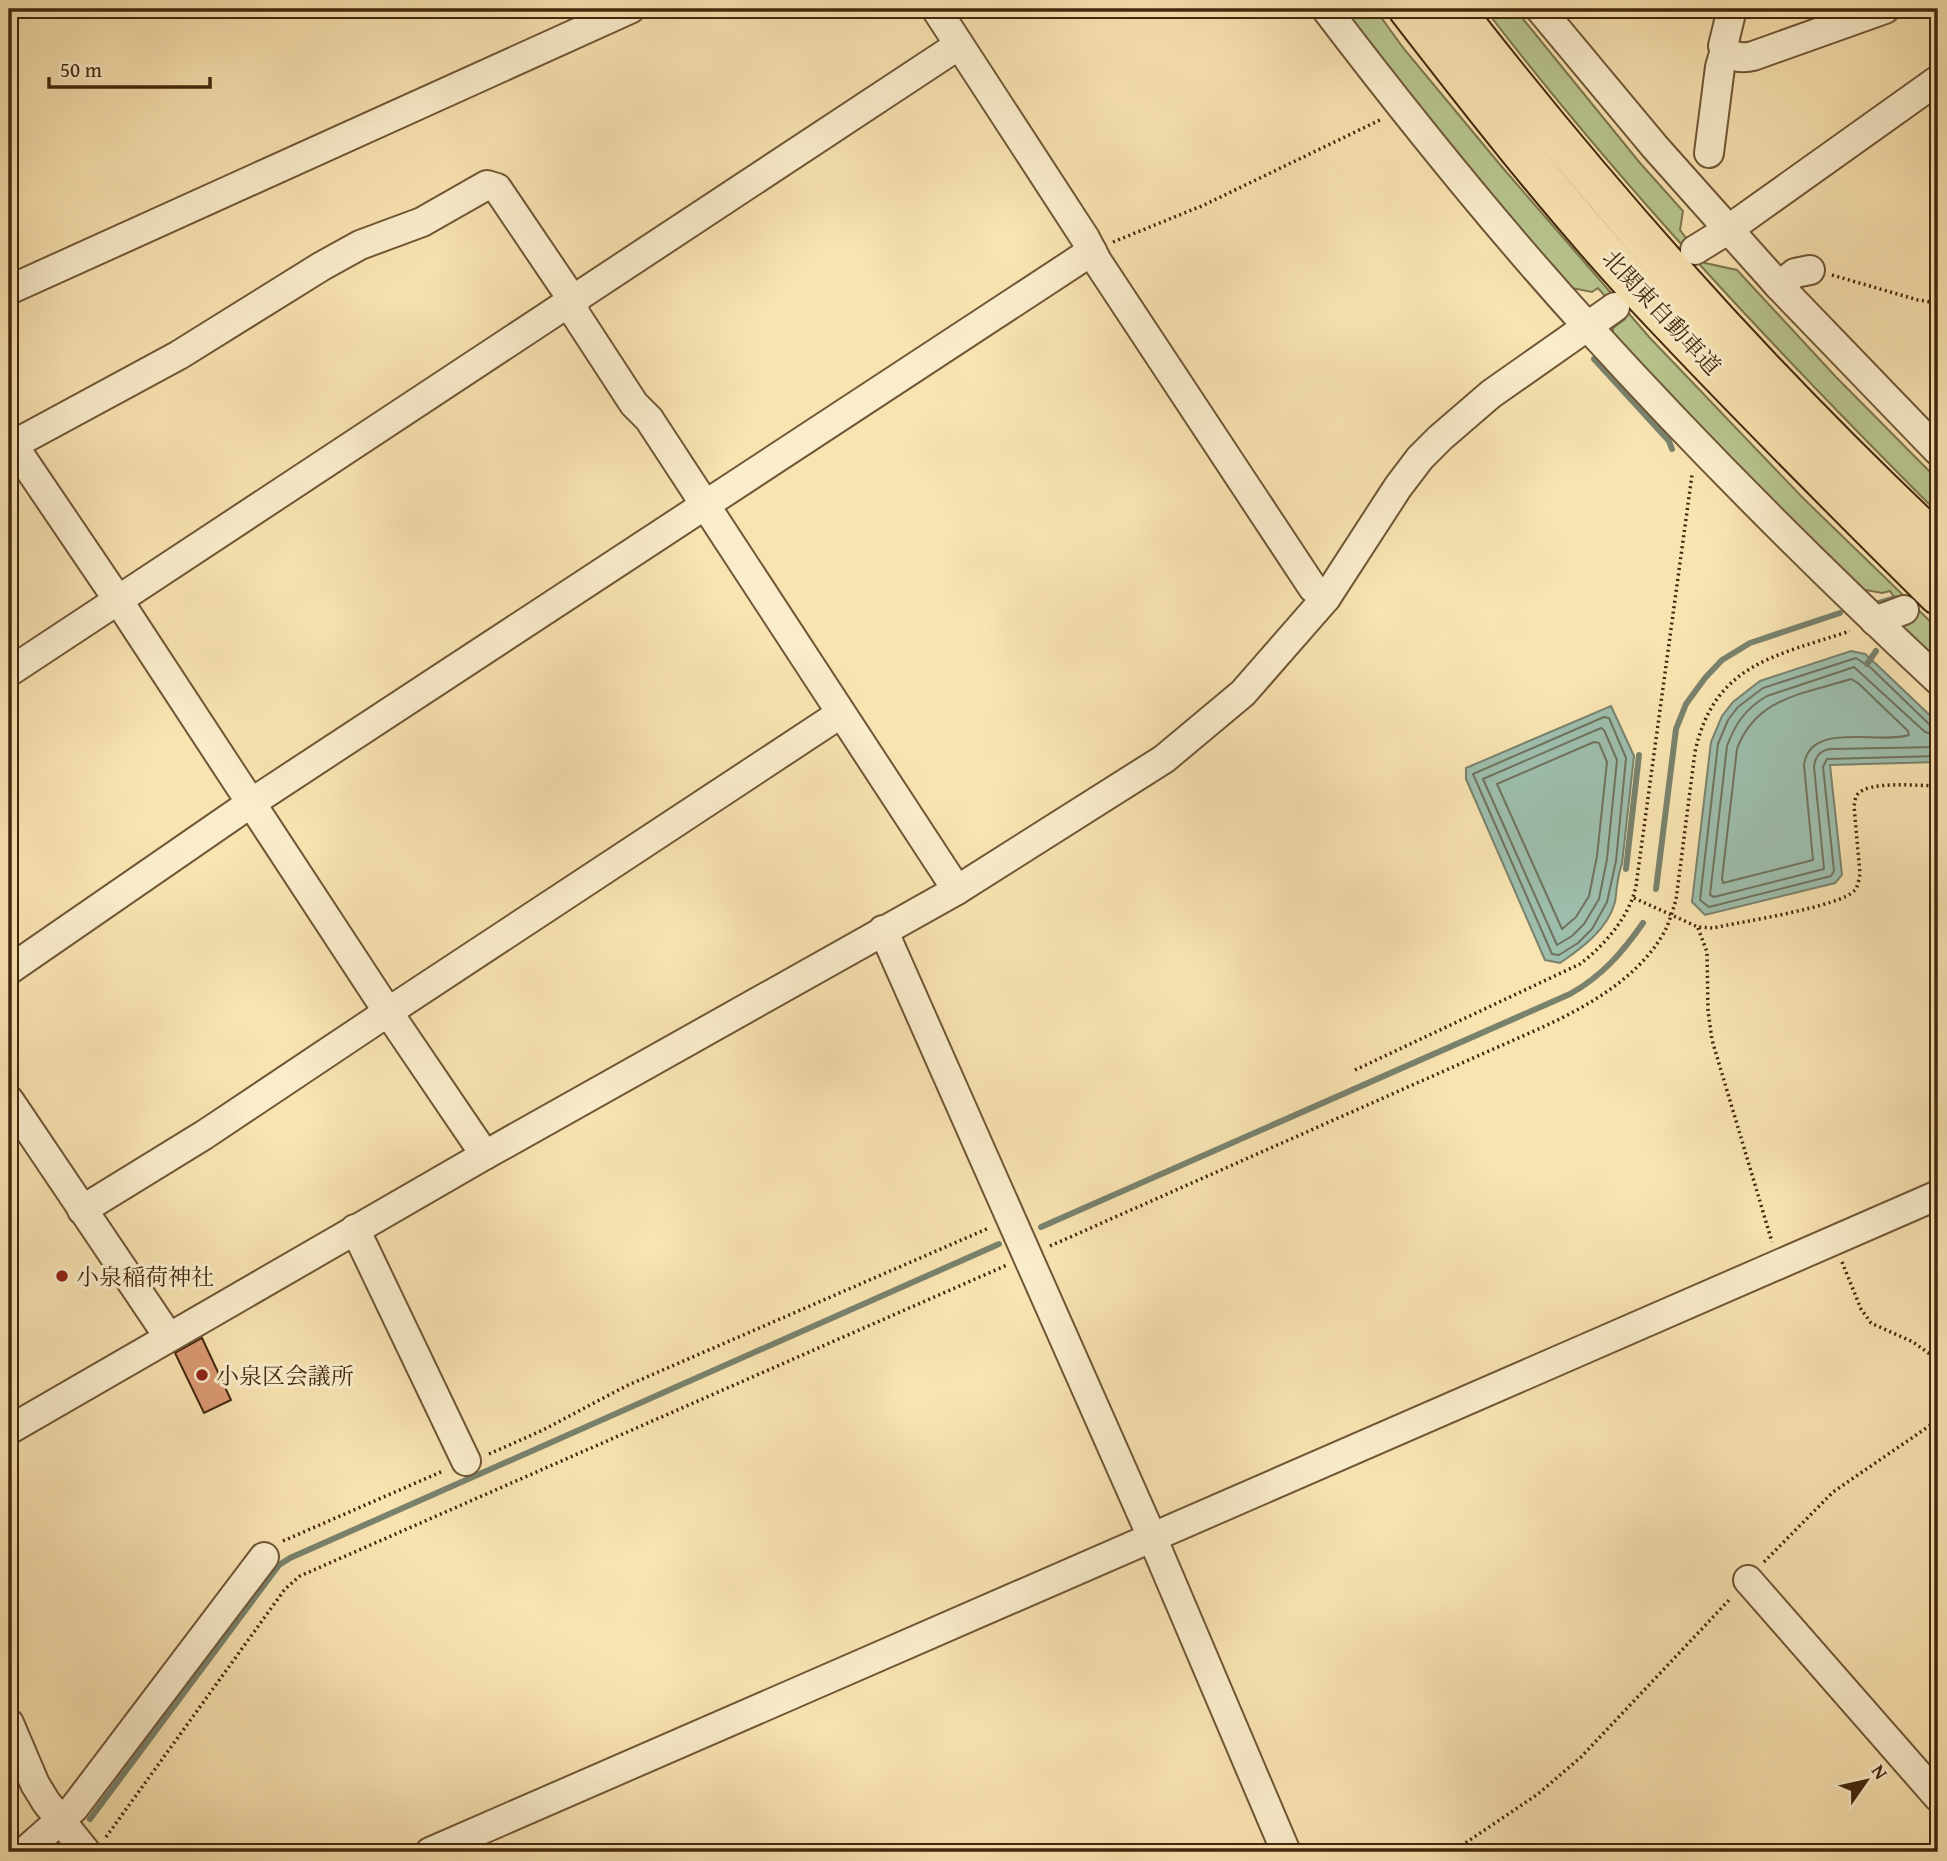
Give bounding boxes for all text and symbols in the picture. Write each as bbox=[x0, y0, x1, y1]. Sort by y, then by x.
scale bar bbox=[49, 46, 210, 90]
text: 50 m bbox=[60, 54, 102, 85]
street label: 北関東自動車道 bbox=[1595, 242, 1729, 382]
place label: 小泉稲荷神社 bbox=[76, 1260, 214, 1293]
marker: 小泉稲荷神社 bbox=[54, 1268, 70, 1284]
place label: 小泉区会議所 bbox=[216, 1359, 354, 1392]
marker: 小泉区会議所 bbox=[194, 1367, 210, 1383]
north arrow bbox=[1832, 1745, 1902, 1815]
text: N bbox=[1865, 1758, 1895, 1785]

